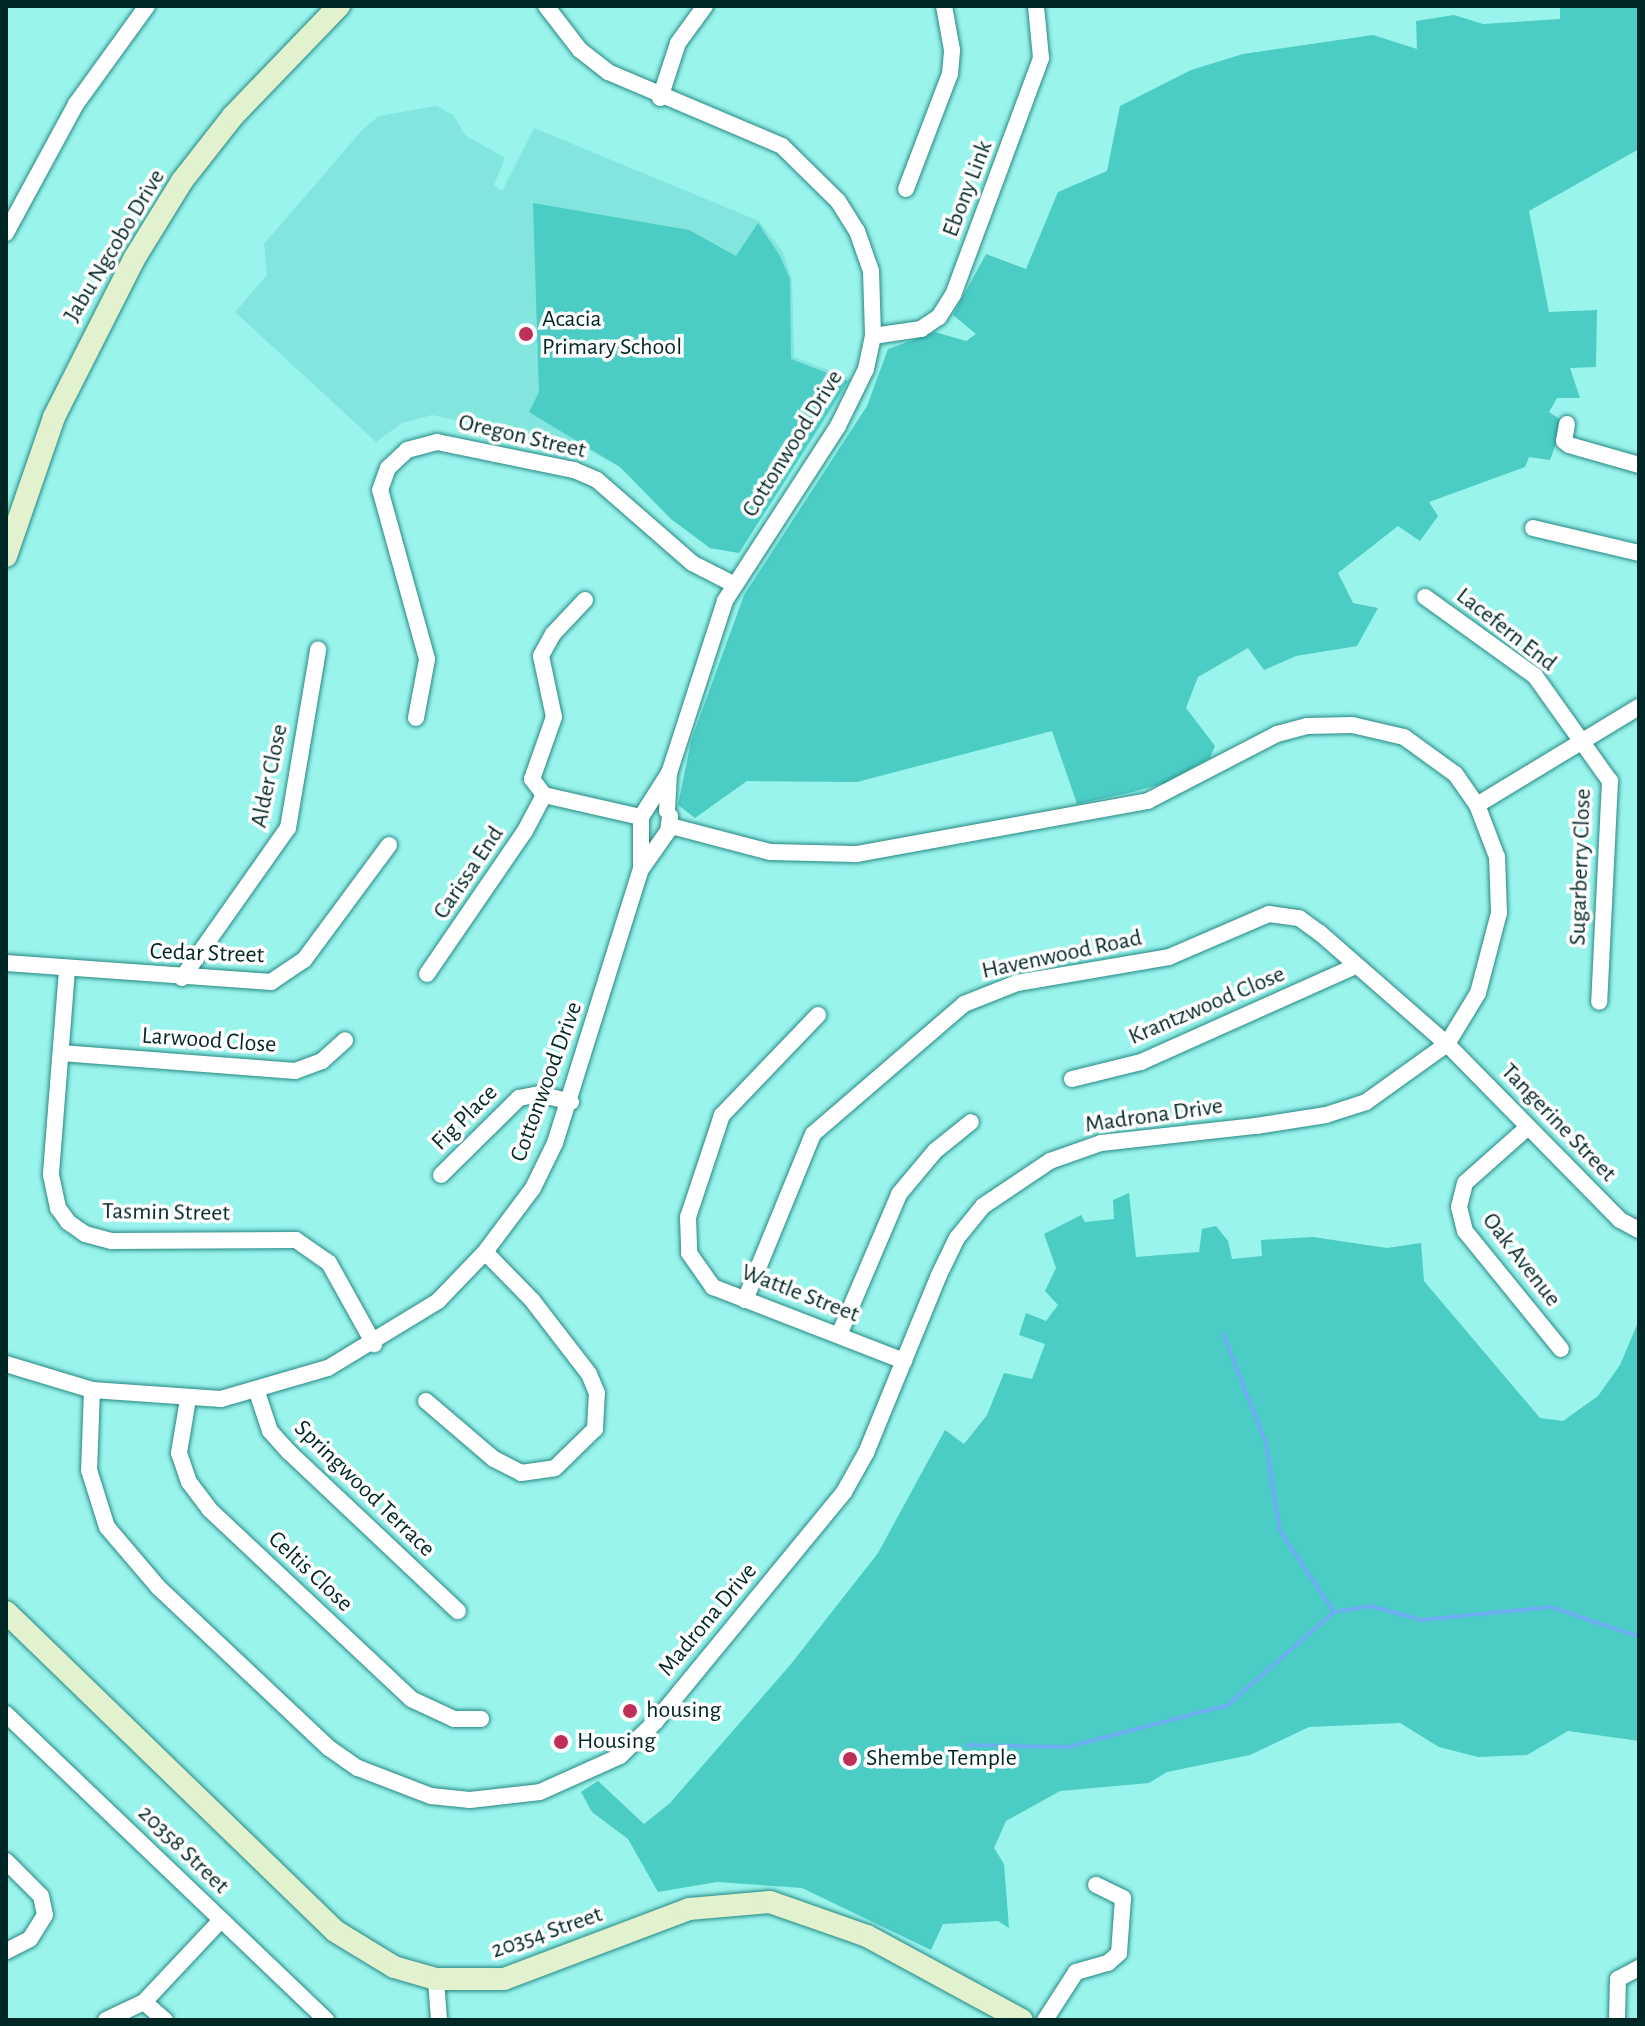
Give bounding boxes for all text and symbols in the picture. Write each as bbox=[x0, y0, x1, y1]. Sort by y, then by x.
street label: Ebony Link bbox=[937, 137, 999, 241]
street label: Jabu Ngcobo Drive bbox=[58, 164, 172, 328]
place label: Acacia Primary School bbox=[542, 306, 682, 362]
marker: Acacia Primary School bbox=[517, 325, 535, 343]
street label: Cottonwood Drive bbox=[736, 365, 850, 523]
street label: Oregon Street bbox=[455, 408, 589, 466]
street label: Lacefern End bbox=[1450, 582, 1562, 678]
street label: Alder Close bbox=[245, 722, 295, 830]
street label: Sugarberry Close bbox=[1564, 788, 1598, 946]
street label: Carissa End bbox=[427, 821, 511, 925]
street label: Havenwood Road bbox=[979, 924, 1145, 986]
street label: Cedar Street bbox=[149, 938, 265, 970]
street label: Krantzwood Close bbox=[1124, 960, 1290, 1052]
street label: Cottonwood Drive bbox=[505, 998, 589, 1166]
street label: Larwood Close bbox=[141, 1022, 277, 1060]
street label: Tangerine Street bbox=[1494, 1058, 1622, 1188]
street label: Fig Place bbox=[426, 1079, 504, 1157]
street label: Madrona Drive bbox=[1083, 1092, 1225, 1140]
street label: Tasmin Street bbox=[102, 1197, 230, 1229]
street label: Oak Avenue bbox=[1475, 1207, 1567, 1313]
street label: Wattle Street bbox=[737, 1258, 863, 1330]
street label: Springwood Terrace bbox=[288, 1415, 440, 1563]
street label: Celtis Close bbox=[262, 1526, 358, 1618]
street label: Madrona Drive bbox=[652, 1558, 764, 1682]
place label: housing bbox=[646, 1697, 721, 1725]
marker: housing bbox=[621, 1702, 639, 1720]
place label: Housing bbox=[577, 1728, 656, 1756]
marker: Housing bbox=[552, 1733, 570, 1751]
place label: Shembe Temple bbox=[866, 1745, 1017, 1773]
marker: Shembe Temple bbox=[841, 1750, 859, 1768]
street label: 20358 Street bbox=[132, 1800, 234, 1900]
street label: 20354 Street bbox=[488, 1901, 606, 1965]

